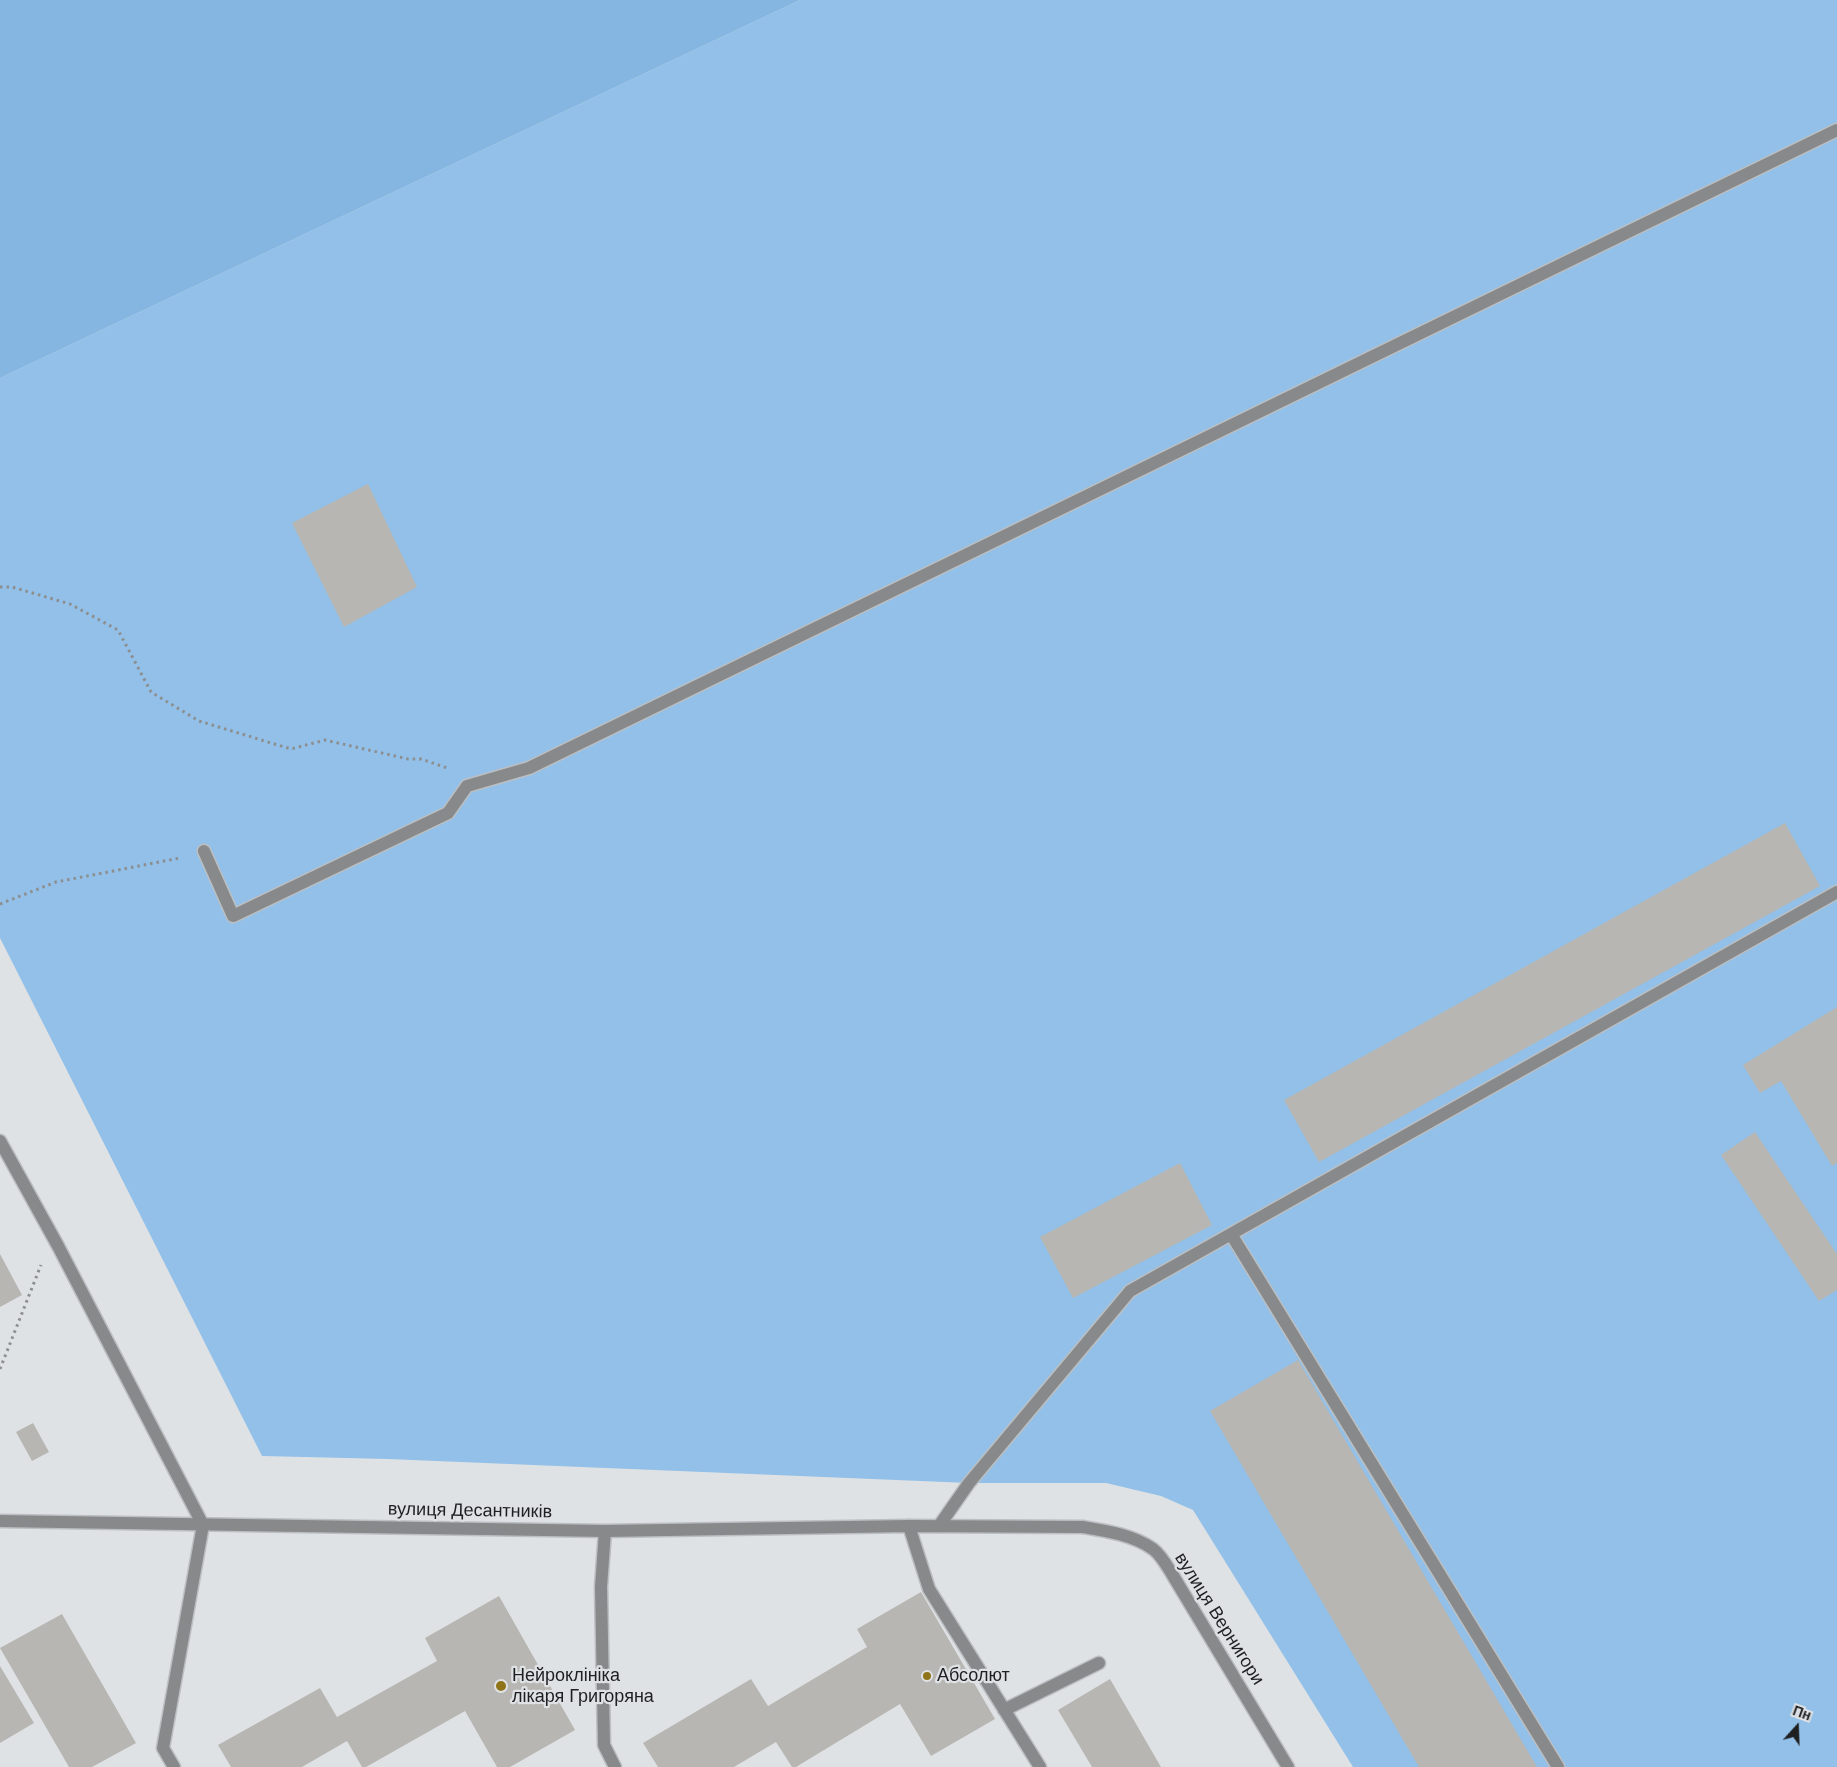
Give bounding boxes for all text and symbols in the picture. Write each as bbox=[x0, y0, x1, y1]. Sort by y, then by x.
street label: вулиця Десантників bbox=[388, 1499, 552, 1523]
street label: вулиця Вернигори bbox=[1170, 1549, 1268, 1689]
place label: Нейроклініка лікаря Григоряна bbox=[512, 1665, 654, 1708]
place label: Абсолют bbox=[937, 1665, 1010, 1687]
marker: Абсолют bbox=[921, 1670, 933, 1682]
marker: Нейроклініка лікаря Григоряна bbox=[494, 1679, 508, 1693]
north arrow bbox=[1772, 1702, 1822, 1752]
text: Пн bbox=[1791, 1702, 1814, 1724]

